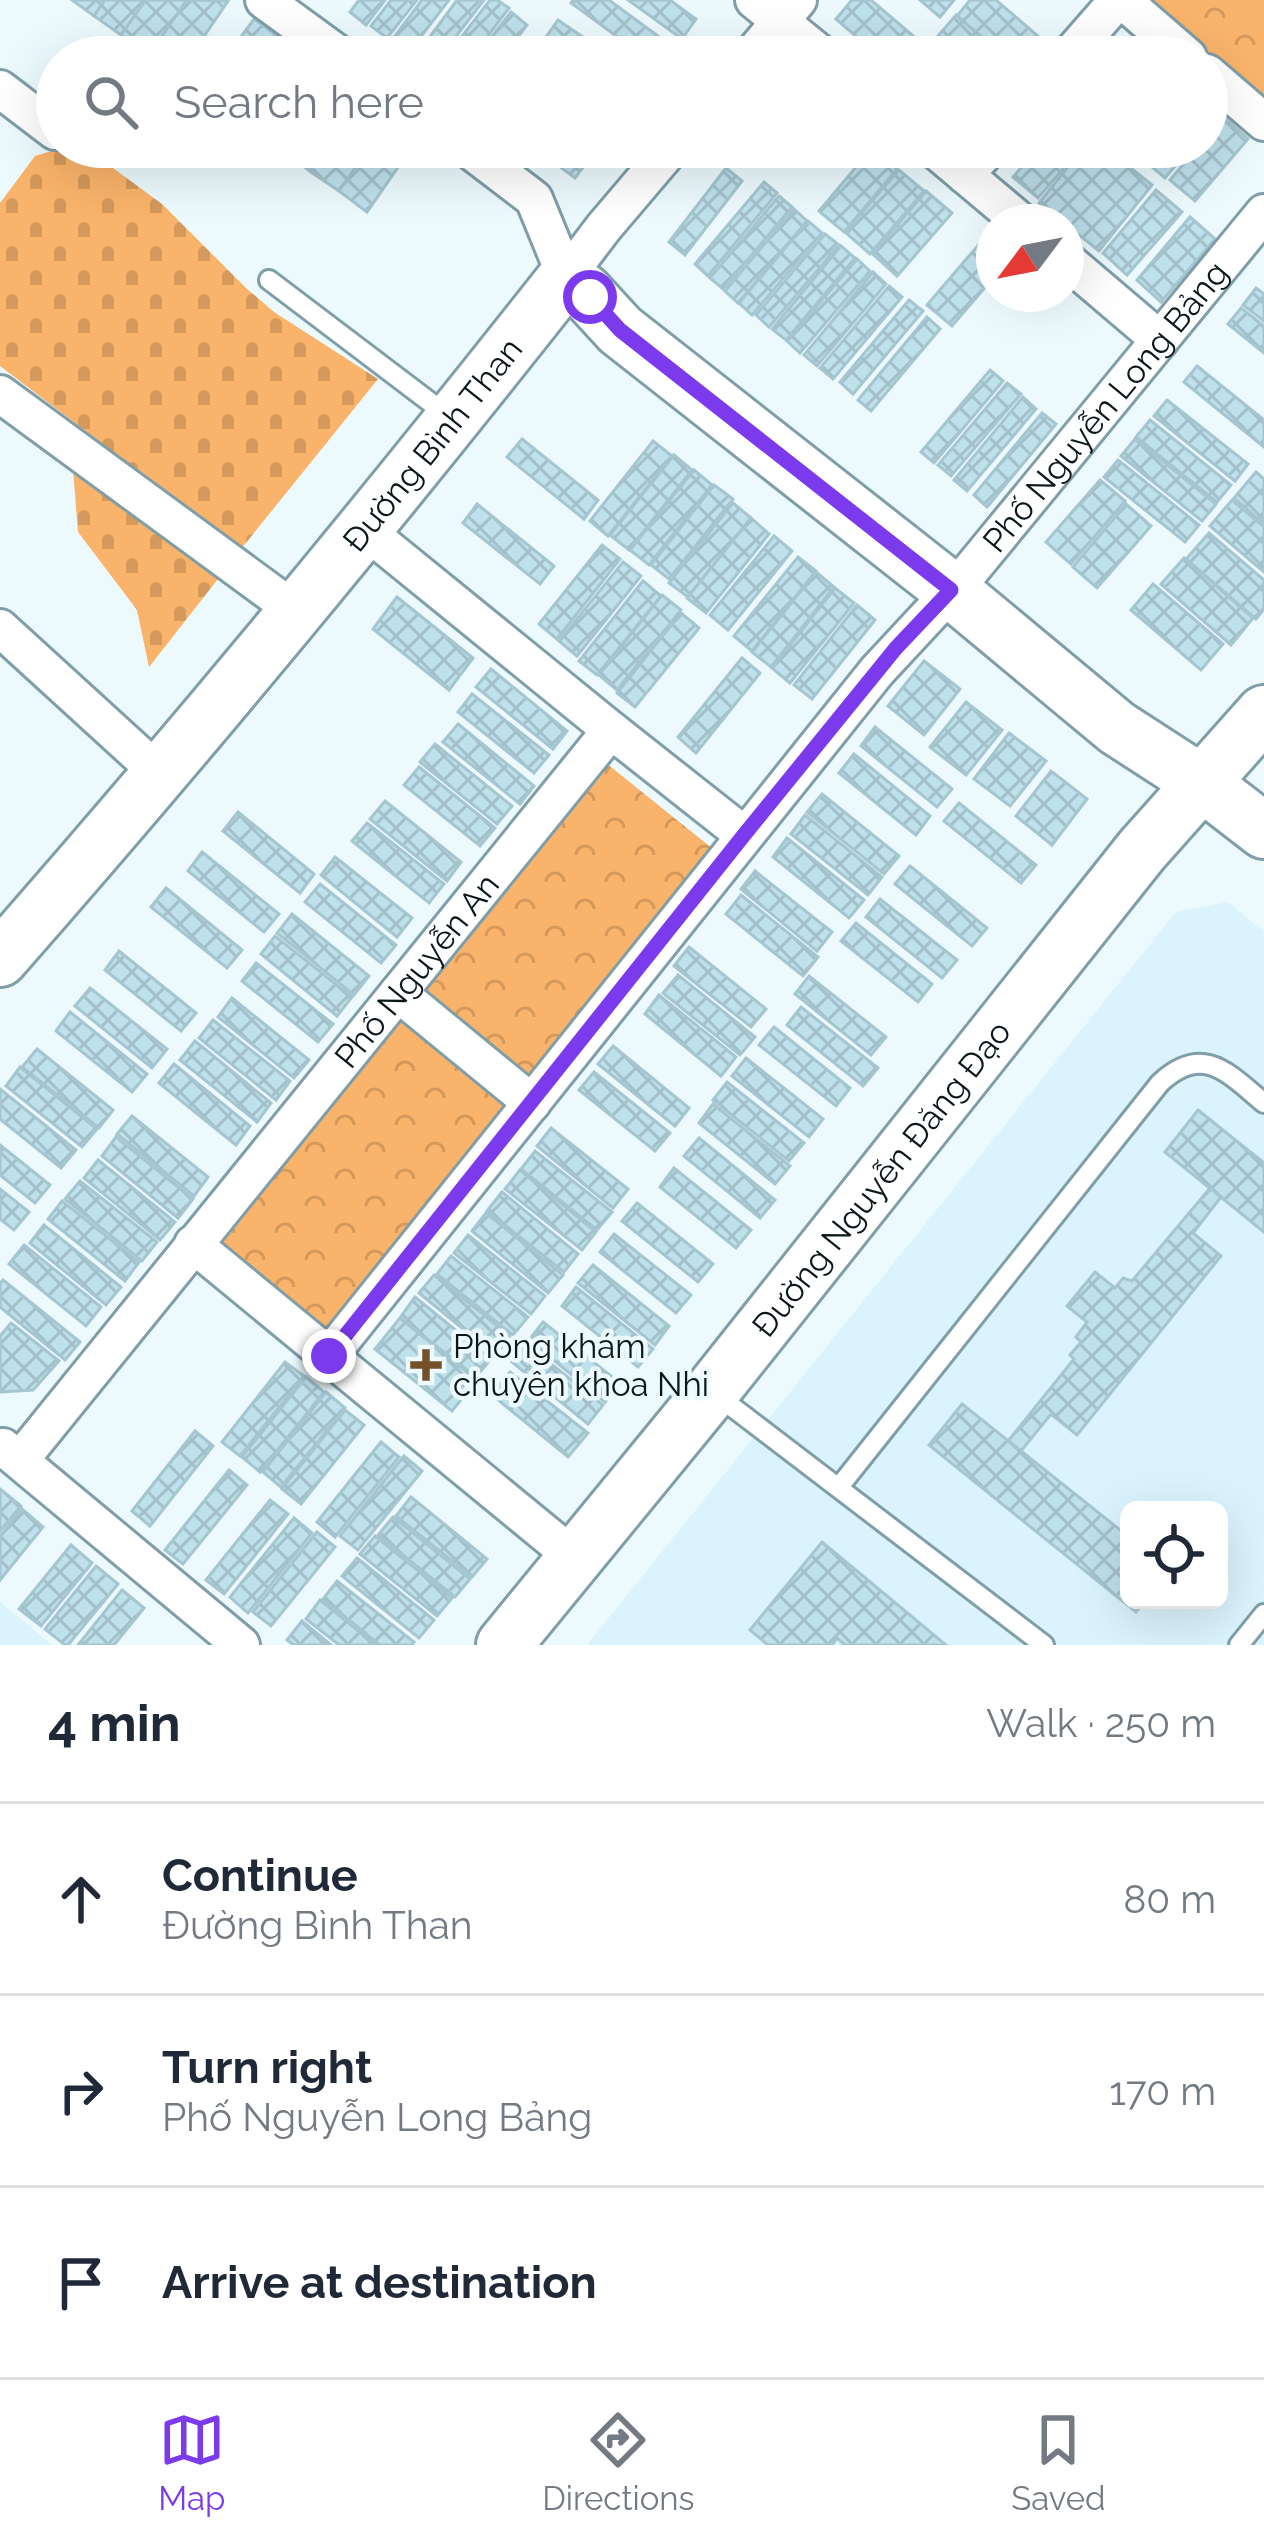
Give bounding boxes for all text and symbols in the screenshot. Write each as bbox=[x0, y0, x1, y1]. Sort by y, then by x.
search box bbox=[36, 36, 1228, 168]
icon: search bbox=[78, 69, 144, 135]
text: Search here bbox=[174, 76, 424, 129]
north arrow bbox=[976, 204, 1084, 312]
street label: Phố Nguyễn Long Bảng bbox=[975, 254, 1236, 560]
route start bbox=[563, 270, 617, 324]
street label: Đường Bình Than bbox=[335, 330, 530, 559]
street label: Phố Nguyễn An bbox=[327, 866, 507, 1076]
street label: Đường Nguyễn Đăng Đạo bbox=[744, 1013, 1019, 1344]
place label: Phòng khám chuyên khoa Nhi bbox=[453, 1327, 709, 1404]
route end bbox=[302, 1329, 356, 1383]
marker: Phòng khám chuyên khoa Nhi bbox=[410, 1349, 442, 1381]
map controls bbox=[1120, 1501, 1228, 1609]
button: locate bbox=[1120, 1501, 1228, 1609]
text: 4 min bbox=[48, 1693, 181, 1753]
text: Walk · 250 m bbox=[986, 1700, 1216, 1746]
text: Continue bbox=[162, 1849, 358, 1902]
icon: ahead bbox=[48, 1866, 114, 1932]
text: 80 m bbox=[1123, 1876, 1216, 1922]
text: Đường Bình Than bbox=[162, 1902, 473, 1948]
text: Turn right bbox=[162, 2041, 372, 2094]
icon: right bbox=[48, 2058, 114, 2124]
text: 170 m bbox=[1109, 2068, 1216, 2114]
text: Phố Nguyễn Long Bảng bbox=[162, 2094, 592, 2140]
icon: arrive bbox=[48, 2250, 114, 2316]
text: Arrive at destination bbox=[162, 2256, 597, 2309]
tab: Map bbox=[158, 2407, 225, 2518]
tab: Directions bbox=[542, 2407, 695, 2518]
tab: Saved bbox=[1011, 2407, 1106, 2518]

